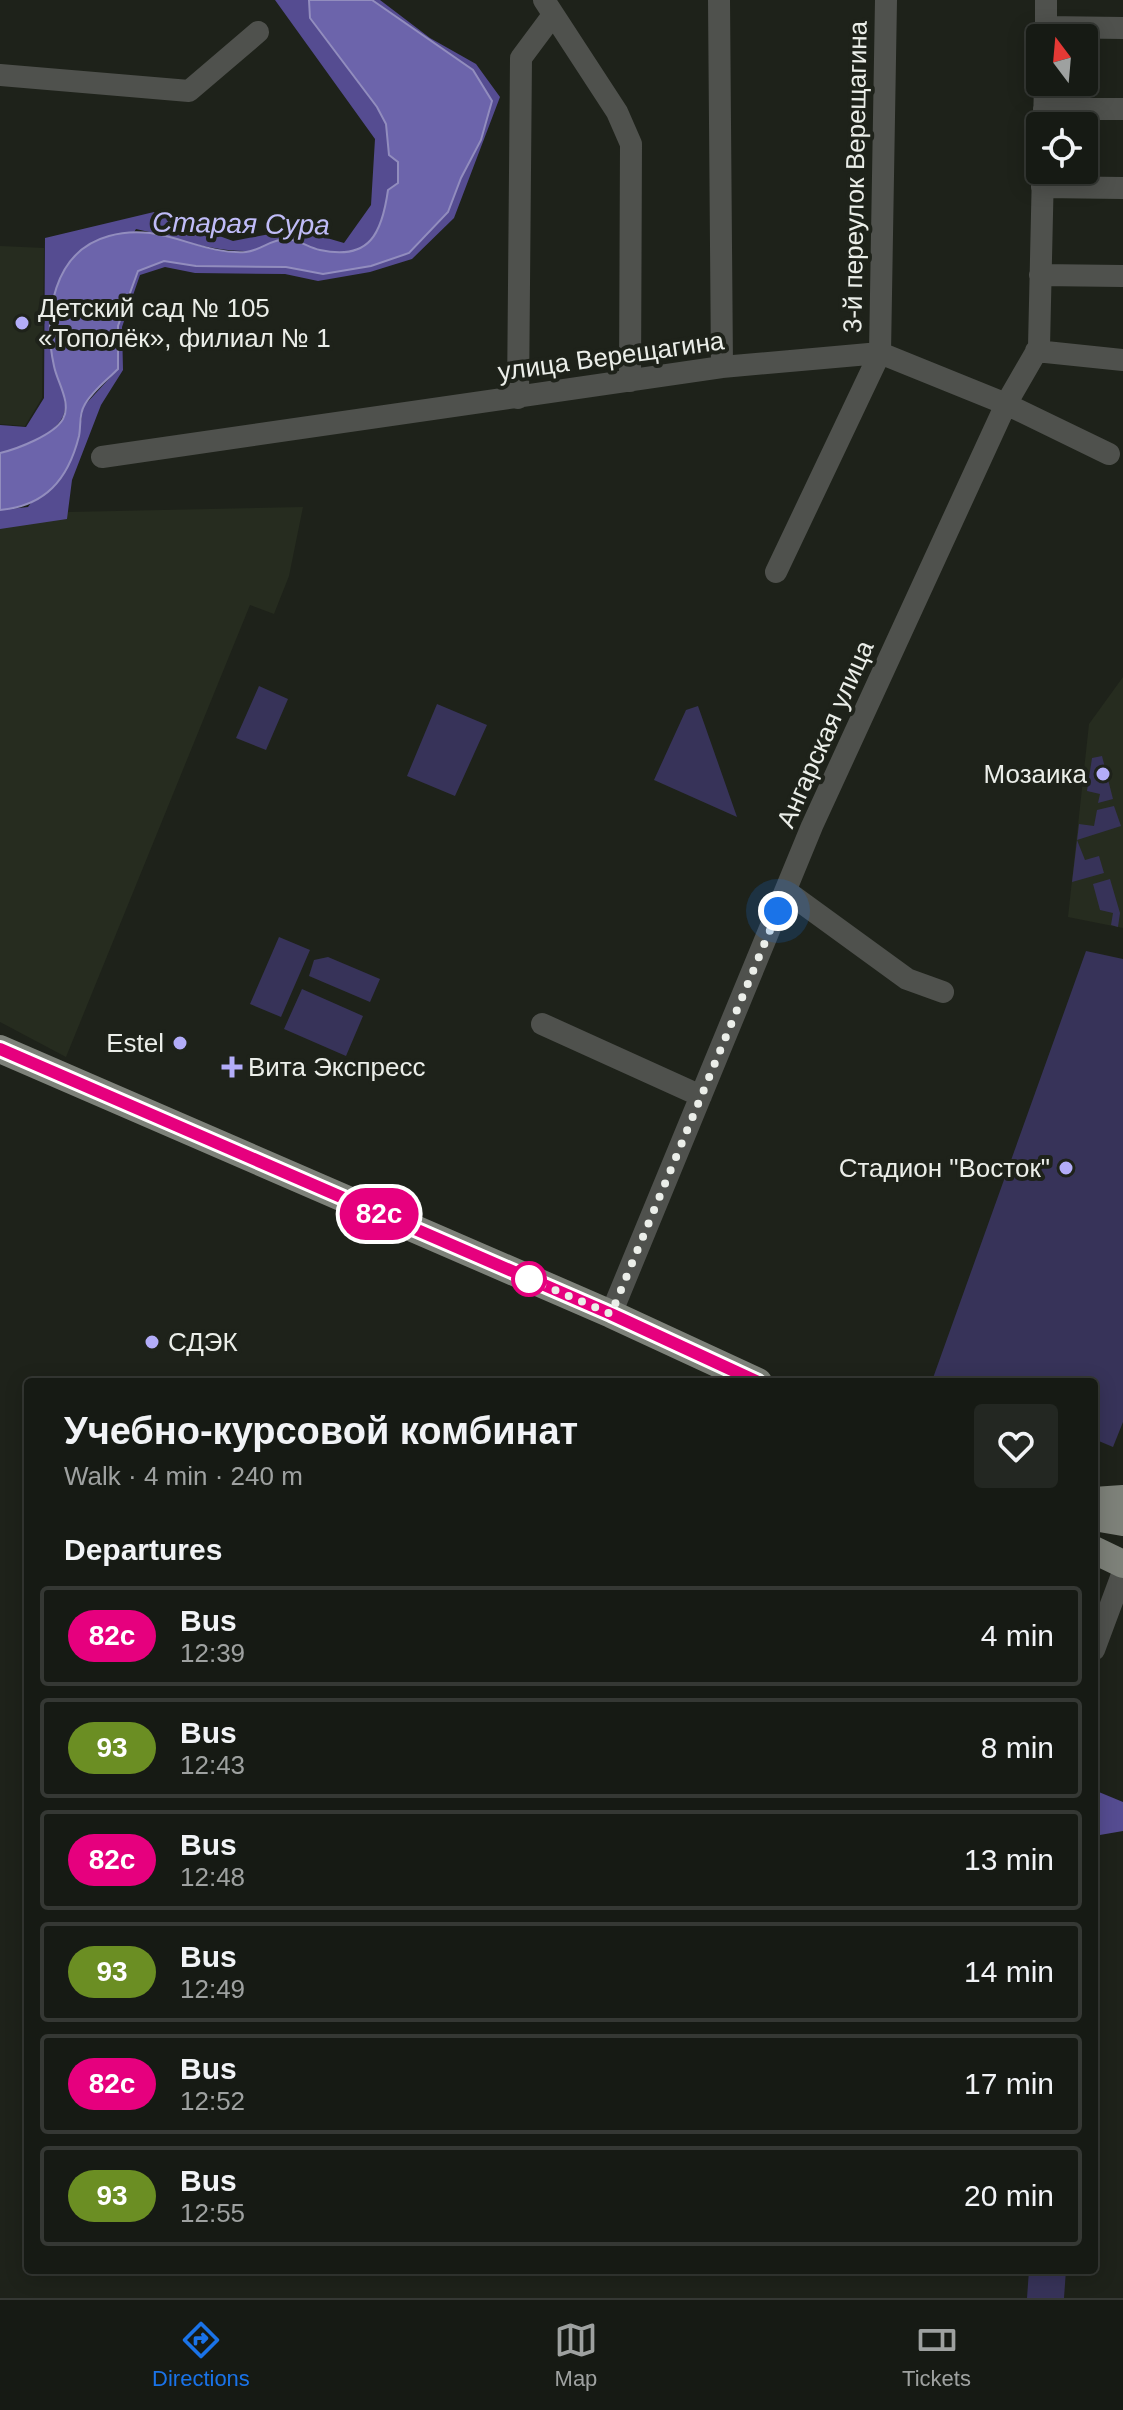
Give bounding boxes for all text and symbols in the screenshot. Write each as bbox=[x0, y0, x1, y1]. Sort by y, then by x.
street label: 3-й переулок Верещагина bbox=[837, 20, 873, 333]
north arrow bbox=[1026, 24, 1098, 96]
map controls bbox=[1026, 24, 1098, 184]
button: locate bbox=[1026, 112, 1098, 184]
water label: Старая Сура bbox=[152, 206, 330, 241]
place label: Детский сад № 105 «Тополёк», филиал № 1 bbox=[38, 293, 331, 353]
marker: Детский сад № 105 «Тополёк», филиал № 1 bbox=[13, 314, 31, 332]
street label: улица Верещагина bbox=[496, 325, 727, 387]
street label: Ангарская улица bbox=[770, 635, 880, 832]
place label: Мозаика bbox=[984, 759, 1088, 789]
marker: Мозаика bbox=[1094, 765, 1112, 783]
your location bbox=[758, 891, 798, 931]
place label: Estel bbox=[106, 1028, 164, 1058]
marker: Estel bbox=[171, 1034, 189, 1052]
place label: Вита Экспресс bbox=[248, 1052, 426, 1082]
marker: Вита Экспресс bbox=[223, 1058, 241, 1076]
place label: Стадион "Восток" bbox=[839, 1153, 1050, 1183]
marker: Стадион "Восток" bbox=[1057, 1159, 1075, 1177]
line badge: 82с bbox=[333, 1188, 425, 1240]
text: 82с bbox=[356, 1198, 402, 1229]
unlabelled marker bbox=[512, 1262, 546, 1296]
place label: СДЭК bbox=[168, 1327, 238, 1357]
marker: СДЭК bbox=[143, 1333, 161, 1351]
button: heart bbox=[974, 1404, 1058, 1488]
text: Учебно-курсовой комбинат bbox=[64, 1410, 578, 1452]
text: Walk · 4 min · 240 m bbox=[64, 1461, 303, 1491]
text: Departures bbox=[64, 1533, 222, 1566]
text: Bus bbox=[180, 1604, 237, 1637]
text: 4 min bbox=[981, 1619, 1054, 1652]
text: 82с bbox=[89, 1620, 135, 1651]
text: 12:39 bbox=[180, 1638, 245, 1668]
text: Bus bbox=[180, 1716, 237, 1749]
text: 8 min bbox=[981, 1731, 1054, 1764]
text: 93 bbox=[96, 1732, 128, 1763]
text: 12:43 bbox=[180, 1750, 245, 1780]
text: Bus bbox=[180, 1828, 237, 1861]
text: 13 min bbox=[964, 1843, 1054, 1876]
text: 82с bbox=[89, 1844, 135, 1875]
text: 12:48 bbox=[180, 1862, 245, 1892]
text: Bus bbox=[180, 1940, 237, 1973]
text: 14 min bbox=[964, 1955, 1054, 1988]
text: 93 bbox=[96, 1956, 128, 1987]
text: 12:49 bbox=[180, 1974, 245, 2004]
text: Bus bbox=[180, 2052, 237, 2085]
text: 17 min bbox=[964, 2067, 1054, 2100]
text: 82с bbox=[89, 2068, 135, 2099]
text: 12:52 bbox=[180, 2086, 245, 2116]
text: Bus bbox=[180, 2164, 237, 2197]
text: 20 min bbox=[964, 2179, 1054, 2212]
text: 93 bbox=[96, 2180, 128, 2211]
text: 12:55 bbox=[180, 2198, 245, 2228]
tab: Directions bbox=[152, 2318, 250, 2392]
tab: Map bbox=[554, 2318, 598, 2392]
tab: Tickets bbox=[902, 2318, 971, 2392]

